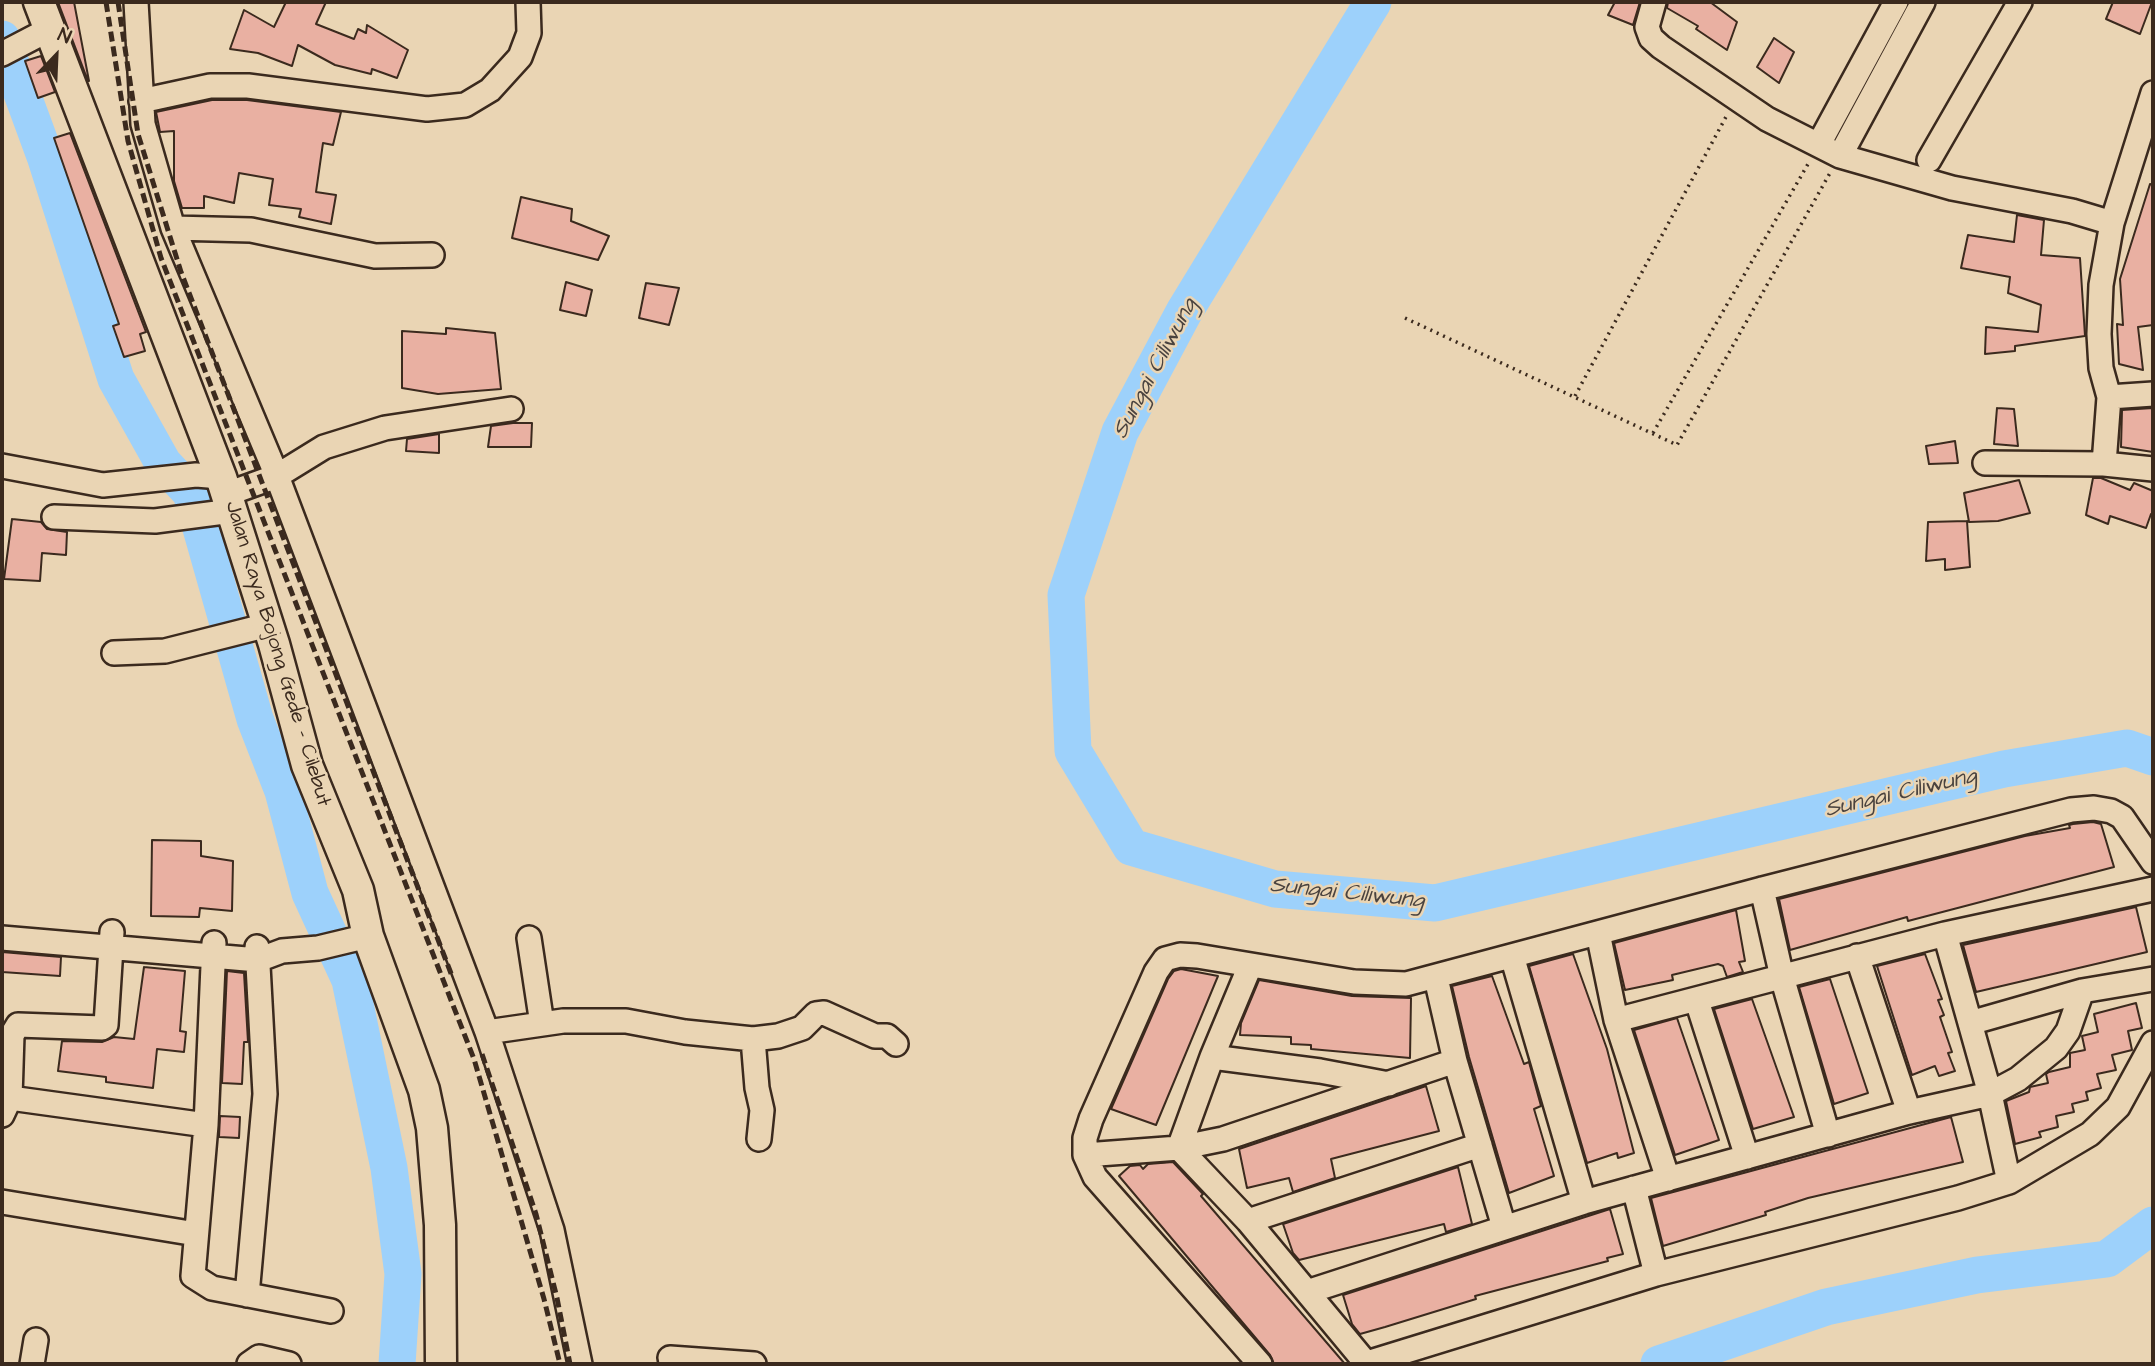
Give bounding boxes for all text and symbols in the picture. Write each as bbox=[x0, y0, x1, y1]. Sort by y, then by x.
north arrow bbox=[21, 21, 91, 91]
text: N bbox=[54, 21, 75, 51]
water label: Sungai Ciliwung bbox=[1107, 294, 1205, 444]
street label: Jalan Raya Bojong Gede - Cilebut bbox=[218, 498, 336, 810]
water label: Sungai Ciliwung bbox=[1823, 763, 1979, 825]
water label: Sungai Ciliwung bbox=[1269, 872, 1425, 916]

